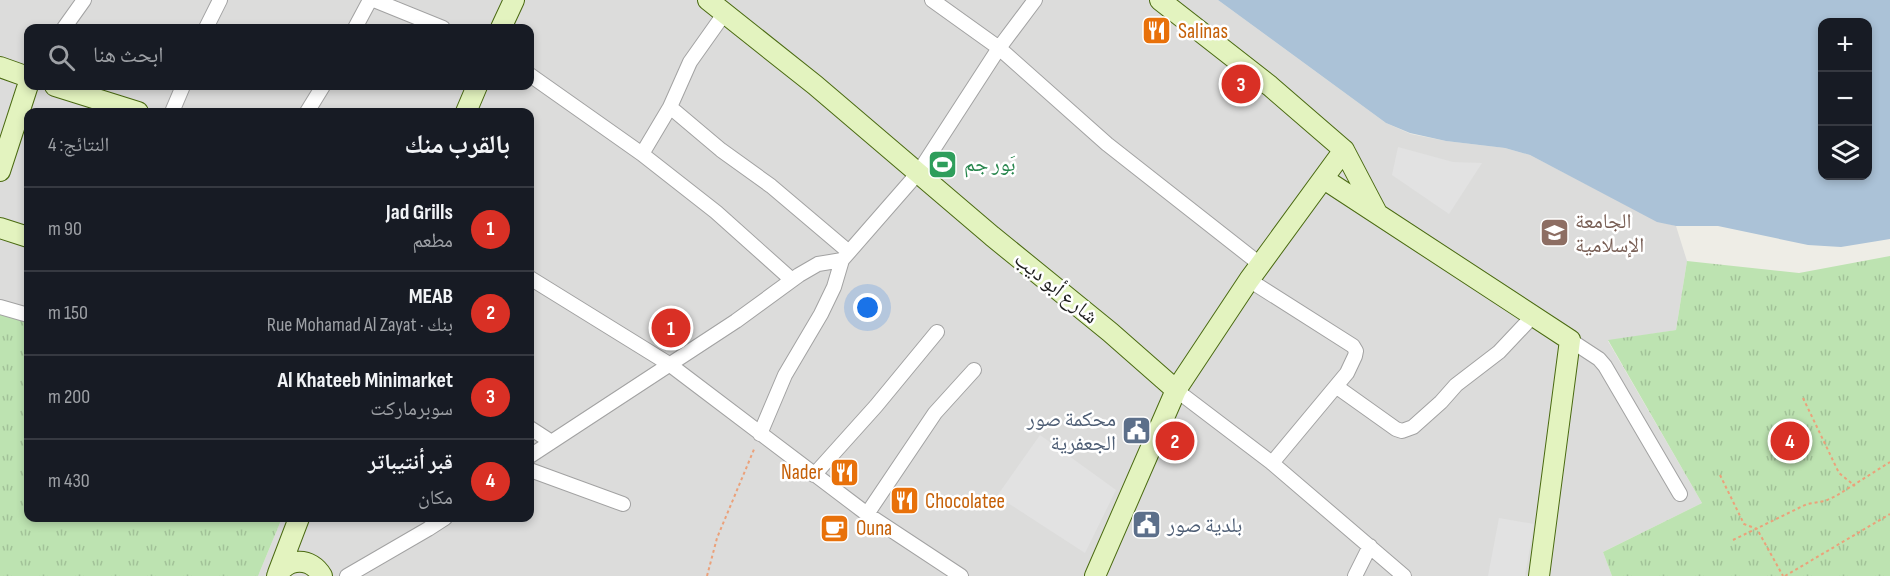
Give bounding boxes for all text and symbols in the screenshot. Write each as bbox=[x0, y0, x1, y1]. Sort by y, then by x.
restaurant icon: Salinas bbox=[1141, 15, 1173, 47]
map controls bbox=[1818, 18, 1872, 180]
button: + bbox=[1818, 18, 1872, 72]
place label: Salinas bbox=[1178, 19, 1228, 44]
search box bbox=[24, 24, 534, 90]
icon: search bbox=[45, 41, 78, 74]
text: ابحث هنا bbox=[93, 42, 164, 69]
pin: 3 bbox=[1222, 62, 1260, 106]
button: − bbox=[1818, 72, 1872, 126]
button: layers bbox=[1818, 126, 1872, 180]
text: بالقرب منك bbox=[404, 130, 510, 161]
text: النتائج: 4 bbox=[48, 133, 109, 157]
sports icon: بَور جم bbox=[927, 148, 959, 180]
place label: بَور جم bbox=[964, 152, 1016, 178]
text: Jad Grills bbox=[386, 199, 453, 226]
place label: الجامعة الإسلامية bbox=[1575, 209, 1644, 258]
text: 90 m bbox=[48, 217, 82, 241]
text: 1 bbox=[487, 217, 494, 241]
school or university icon: الجامعة الإسلامية bbox=[1538, 217, 1570, 249]
text: مطعم bbox=[412, 229, 453, 253]
street label: شارع أبو ديب bbox=[1009, 246, 1103, 329]
text: MEAB bbox=[409, 283, 453, 310]
your location bbox=[853, 293, 882, 322]
text: 150 m bbox=[48, 301, 88, 325]
text: 2 bbox=[486, 301, 495, 325]
pin: 1 bbox=[652, 306, 690, 350]
text: بنك · Rue Mohamad Al Zayat bbox=[267, 313, 453, 337]
text: Al Khateeb Minimarket bbox=[277, 367, 453, 394]
text: 200 m bbox=[48, 385, 90, 409]
text: 3 bbox=[486, 385, 495, 409]
text: سوبرماركت bbox=[370, 397, 453, 421]
place label: محكمة صور الجعفرية bbox=[1026, 407, 1116, 456]
public building icon: محكمة صور الجعفرية bbox=[1121, 415, 1153, 447]
pin: 2 bbox=[1156, 418, 1194, 464]
pin: 4 bbox=[1770, 418, 1810, 464]
text: قبر أنتيباتر bbox=[368, 449, 453, 476]
restaurant icon: Nader bbox=[828, 456, 860, 488]
place label: Nader bbox=[781, 460, 823, 485]
text: 430 m bbox=[48, 469, 90, 493]
text: 4 bbox=[486, 469, 495, 493]
restaurant icon: Chocolatee bbox=[888, 485, 920, 517]
text: مكان bbox=[418, 486, 453, 510]
place label: Chocolatee bbox=[925, 489, 1005, 514]
public building icon: بلدية صور bbox=[1130, 509, 1162, 541]
cafe icon: Ouna bbox=[819, 512, 851, 544]
place label: بلدية صور bbox=[1166, 513, 1242, 538]
place label: Ouna bbox=[856, 516, 892, 541]

